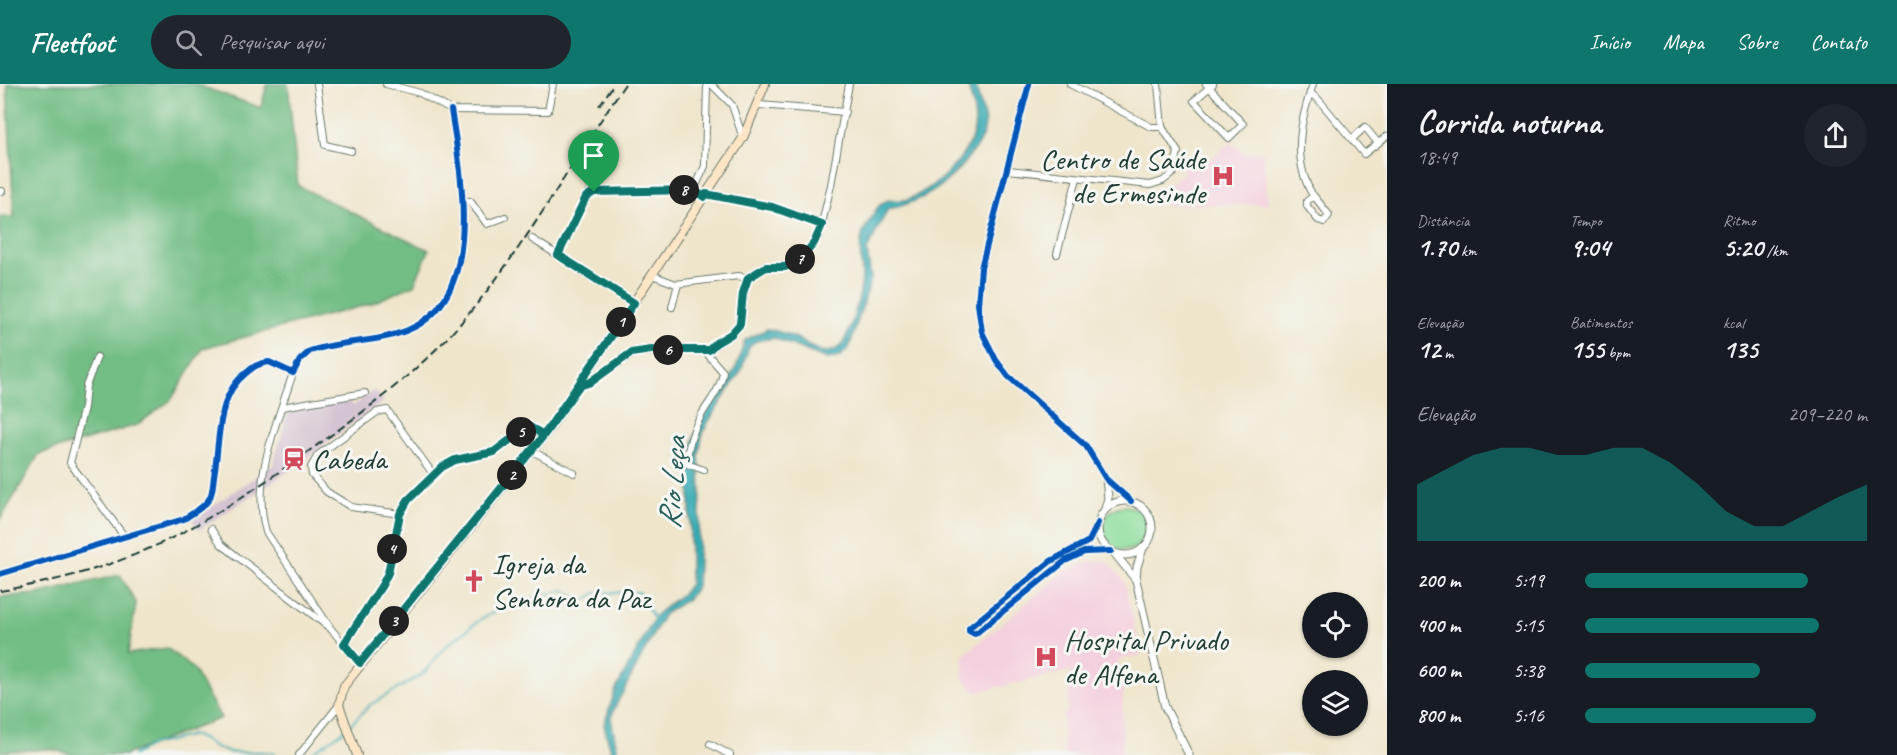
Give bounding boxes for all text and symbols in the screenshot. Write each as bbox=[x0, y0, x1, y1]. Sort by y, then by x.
search box bbox=[151, 15, 571, 69]
text: Fleetfoot bbox=[30, 25, 115, 60]
icon: search bbox=[172, 26, 205, 59]
text: Pesquisar aqui bbox=[220, 28, 324, 56]
text: Início bbox=[1590, 29, 1630, 55]
text: Mapa bbox=[1663, 29, 1704, 55]
text: Sobre bbox=[1737, 29, 1777, 55]
text: Contato bbox=[1810, 29, 1867, 55]
text: Corrida noturna bbox=[1417, 101, 1601, 143]
button: share bbox=[1804, 104, 1867, 167]
pin bbox=[568, 130, 619, 192]
icon: arrive bbox=[577, 139, 610, 172]
place label: Centro de Saúde de Ermesinde bbox=[1040, 140, 1207, 212]
text: 18:49 bbox=[1417, 145, 1457, 170]
hospital icon: Centro de Saúde de Ermesinde bbox=[1210, 163, 1236, 189]
pin: 8 bbox=[669, 175, 699, 205]
text: 8 bbox=[680, 180, 688, 200]
text: Distância bbox=[1417, 211, 1469, 231]
text: Tempo bbox=[1570, 211, 1602, 231]
text: Ritmo bbox=[1723, 211, 1755, 231]
text: 1.70 bbox=[1417, 231, 1457, 264]
text: 9:04 bbox=[1570, 231, 1610, 264]
text: 5:20 bbox=[1723, 231, 1763, 264]
text: km bbox=[1457, 241, 1477, 261]
text: /km bbox=[1763, 241, 1788, 261]
pin: 7 bbox=[785, 244, 815, 274]
text: 7 bbox=[796, 249, 804, 269]
pin: 1 bbox=[606, 307, 636, 337]
text: 1 bbox=[617, 312, 625, 332]
text: Elevação bbox=[1417, 313, 1463, 333]
text: Batimentos bbox=[1570, 313, 1632, 333]
text: kcal bbox=[1723, 313, 1744, 333]
text: 12 bbox=[1417, 333, 1440, 366]
text: 155 bbox=[1570, 333, 1604, 366]
text: 135 bbox=[1723, 333, 1758, 366]
pin: 6 bbox=[653, 335, 683, 365]
text: 6 bbox=[664, 340, 672, 360]
text: m bbox=[1440, 343, 1453, 363]
text: bpm bbox=[1604, 343, 1630, 363]
text: Elevação bbox=[1417, 402, 1475, 427]
text: 209–220 m bbox=[1788, 402, 1867, 427]
pin: 5 bbox=[506, 417, 536, 447]
text: 5 bbox=[518, 422, 524, 442]
water label: Rio Leça bbox=[648, 433, 696, 530]
place label: Cabeda bbox=[312, 440, 389, 478]
station icon: Cabeda bbox=[281, 446, 307, 472]
pin: 2 bbox=[497, 460, 527, 490]
text: 2 bbox=[508, 465, 516, 485]
pin: 4 bbox=[377, 534, 407, 564]
text: 4 bbox=[388, 539, 396, 559]
place label: Igreja da Senhora da Paz bbox=[492, 545, 652, 617]
church icon: Igreja da Senhora da Paz bbox=[461, 568, 487, 594]
text: 200 m bbox=[1417, 568, 1460, 593]
text: 5:19 bbox=[1513, 568, 1544, 593]
map controls bbox=[1302, 592, 1368, 736]
button: locate bbox=[1302, 592, 1368, 658]
pin: 3 bbox=[379, 606, 409, 636]
text: 3 bbox=[390, 611, 398, 631]
text: 400 m bbox=[1417, 613, 1460, 638]
text: 5:15 bbox=[1513, 613, 1544, 638]
place label: Hospital Privado de Alfena bbox=[1064, 621, 1229, 693]
hospital icon: Hospital Privado de Alfena bbox=[1033, 644, 1059, 670]
text: 600 m bbox=[1417, 658, 1461, 683]
text: 5:38 bbox=[1513, 658, 1544, 683]
button: layers bbox=[1302, 670, 1368, 736]
text: 800 m bbox=[1417, 703, 1460, 728]
text: 5:16 bbox=[1513, 703, 1544, 728]

